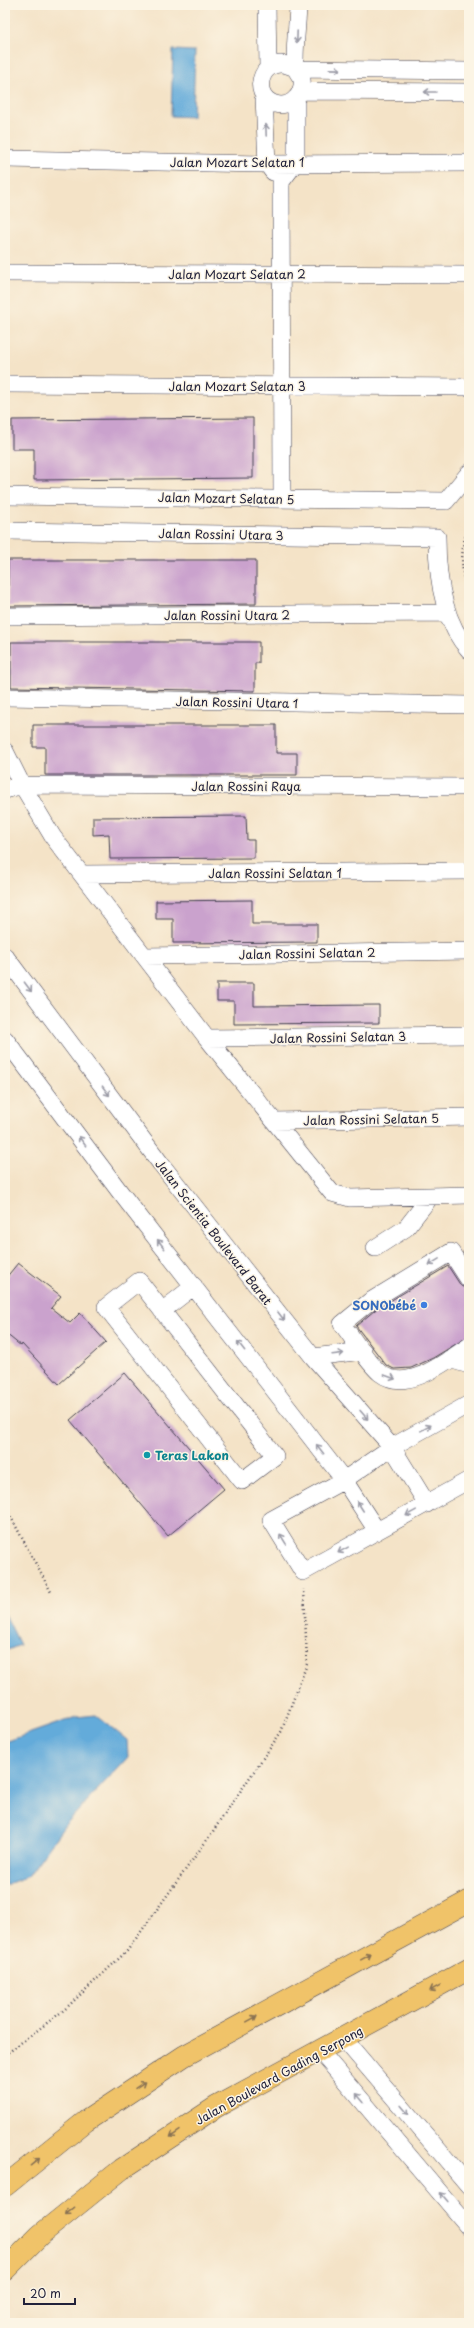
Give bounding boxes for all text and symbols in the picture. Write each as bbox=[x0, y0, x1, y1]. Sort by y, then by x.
one-way arrow bbox=[294, 30, 301, 43]
one-way arrow bbox=[328, 66, 341, 73]
one-way arrow bbox=[424, 88, 437, 96]
one-way arrow bbox=[262, 124, 269, 137]
street label: Jalan Mozart Selatan 1 bbox=[170, 153, 304, 171]
street label: Jalan Mozart Selatan 2 bbox=[168, 265, 306, 283]
street label: Jalan Mozart Selatan 3 bbox=[168, 377, 306, 395]
street label: Jalan Mozart Selatan 5 bbox=[158, 488, 294, 508]
street label: Jalan Rossini Utara 3 bbox=[158, 524, 284, 544]
street label: Jalan Rossini Utara 2 bbox=[164, 606, 290, 624]
street label: Jalan Rossini Utara 1 bbox=[176, 692, 298, 712]
street label: Jalan Rossini Raya bbox=[191, 777, 301, 795]
street label: Jalan Rossini Selatan 1 bbox=[208, 864, 342, 882]
street label: Jalan Rossini Selatan 2 bbox=[238, 943, 376, 963]
one-way arrow bbox=[24, 982, 33, 993]
street label: Jalan Rossini Selatan 3 bbox=[270, 1027, 406, 1047]
one-way arrow bbox=[102, 1086, 111, 1097]
street label: Jalan Rossini Selatan 5 bbox=[303, 1109, 439, 1129]
one-way arrow bbox=[77, 1135, 86, 1146]
street label: Jalan Scientia Boulevard Barat bbox=[151, 1155, 277, 1309]
one-way arrow bbox=[156, 1238, 165, 1249]
one-way arrow bbox=[429, 1258, 440, 1266]
place label: SONObébé bbox=[352, 1296, 416, 1314]
marker: SONObébé bbox=[419, 1300, 429, 1310]
one-way arrow bbox=[276, 1310, 285, 1321]
one-way arrow bbox=[236, 1341, 245, 1352]
one-way arrow bbox=[331, 1350, 344, 1358]
one-way arrow bbox=[384, 1374, 397, 1381]
one-way arrow bbox=[360, 1410, 369, 1421]
one-way arrow bbox=[420, 1423, 432, 1431]
one-way arrow bbox=[316, 1444, 324, 1455]
place label: Teras Lakon bbox=[155, 1446, 229, 1464]
marker: Teras Lakon bbox=[142, 1450, 152, 1460]
one-way arrow bbox=[356, 1500, 364, 1512]
one-way arrow bbox=[405, 1509, 417, 1517]
one-way arrow bbox=[279, 1534, 287, 1545]
one-way arrow bbox=[337, 1547, 349, 1555]
one-way arrow bbox=[360, 1953, 372, 1960]
one-way arrow bbox=[429, 1985, 441, 1992]
one-way arrow bbox=[246, 2015, 258, 2022]
street label: Jalan Boulevard Gading Serpong bbox=[192, 2021, 366, 2129]
one-way arrow bbox=[134, 2081, 145, 2089]
one-way arrow bbox=[355, 2093, 364, 2104]
one-way arrow bbox=[400, 2105, 409, 2116]
one-way arrow bbox=[170, 2130, 181, 2138]
one-way arrow bbox=[30, 2157, 41, 2166]
one-way arrow bbox=[439, 2192, 448, 2203]
one-way arrow bbox=[65, 2206, 76, 2215]
scale bar bbox=[24, 2280, 75, 2306]
text: 20 m bbox=[30, 2284, 61, 2302]

